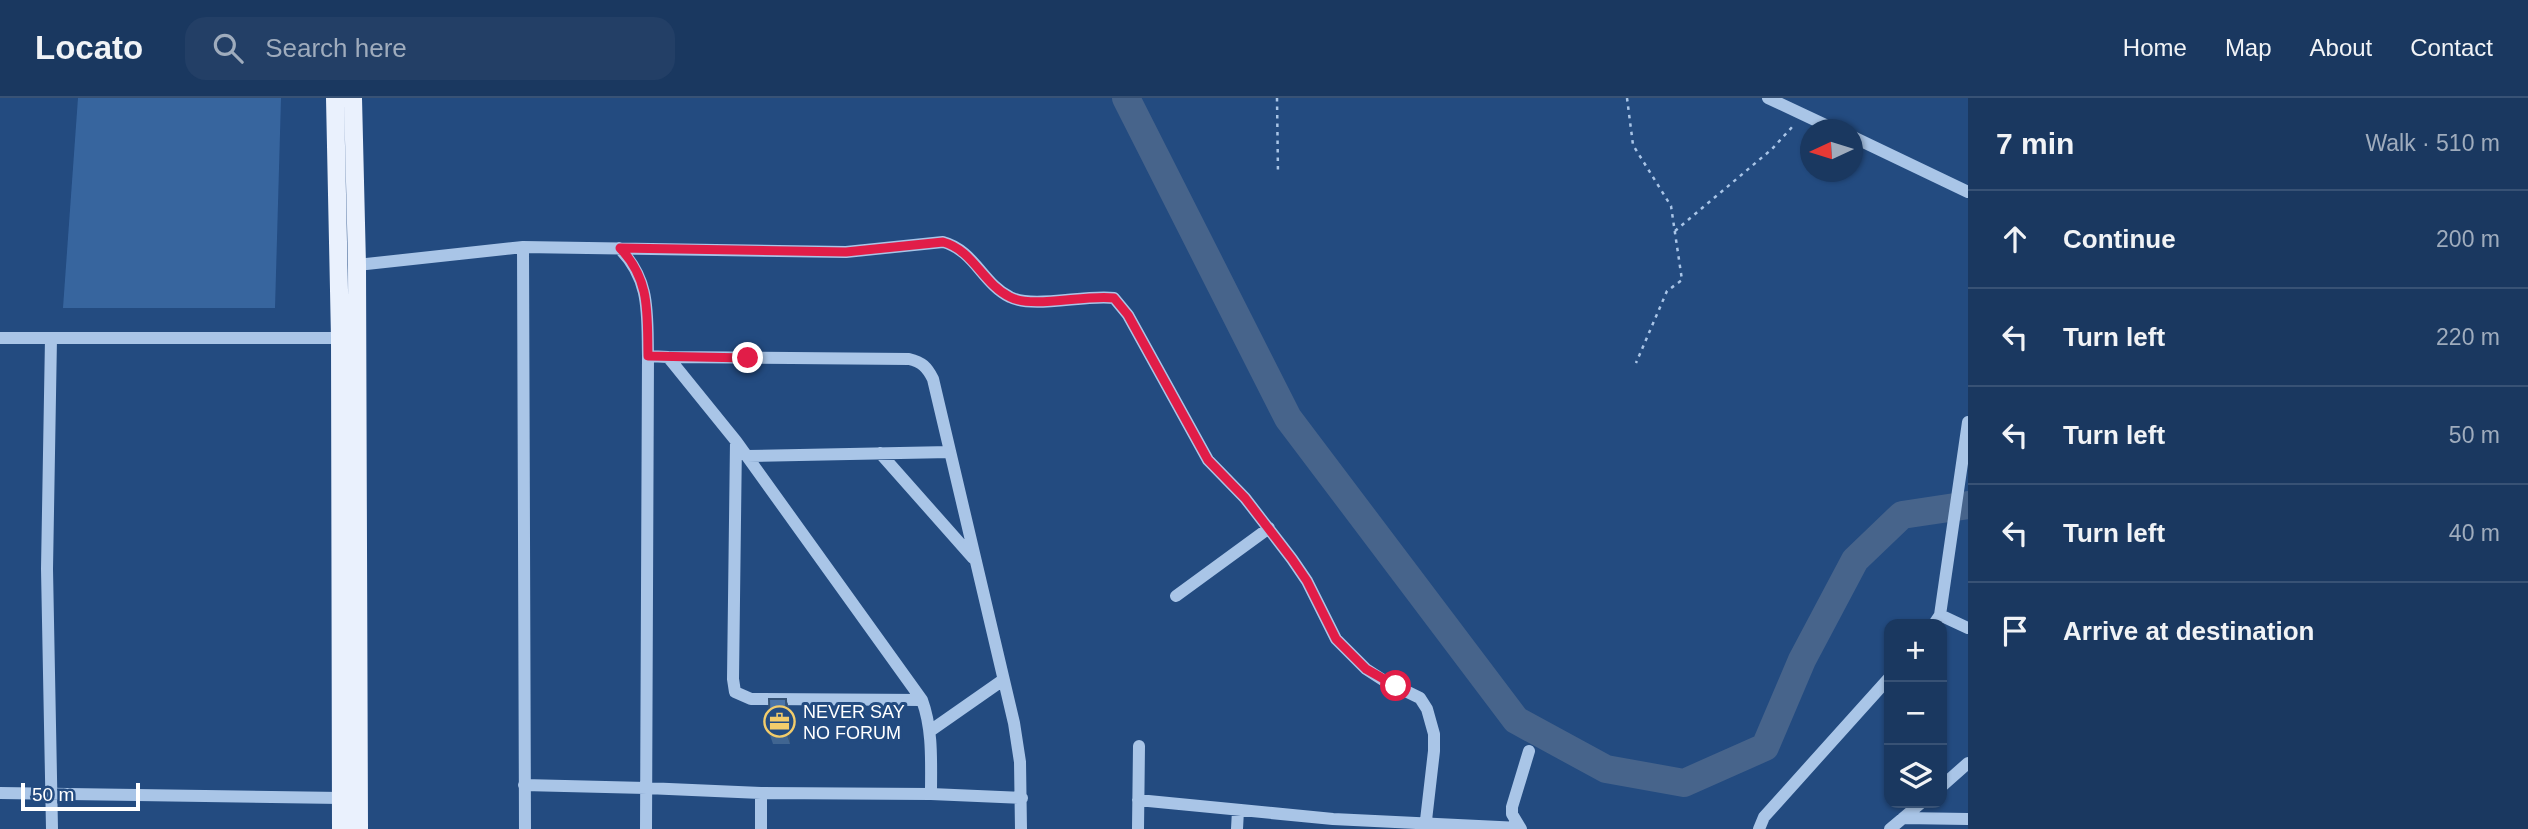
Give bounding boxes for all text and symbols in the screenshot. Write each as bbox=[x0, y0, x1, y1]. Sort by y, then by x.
search box bbox=[185, 17, 675, 80]
text: Locato bbox=[35, 29, 143, 66]
icon: search bbox=[209, 29, 247, 67]
text: Search here bbox=[265, 33, 407, 63]
text: Home bbox=[2123, 34, 2187, 61]
text: Map bbox=[2225, 34, 2272, 61]
text: About bbox=[2310, 34, 2372, 61]
text: Contact bbox=[2410, 34, 2493, 61]
north arrow bbox=[1800, 119, 1863, 182]
text: 7 min bbox=[1996, 127, 2074, 160]
text: Walk · 510 m bbox=[2365, 130, 2500, 156]
icon: ahead bbox=[1996, 220, 2034, 258]
text: Continue bbox=[2063, 224, 2176, 254]
text: 200 m bbox=[2436, 226, 2500, 252]
icon: left bbox=[1996, 318, 2034, 356]
text: Turn left bbox=[2063, 322, 2165, 352]
text: 220 m bbox=[2436, 324, 2500, 350]
route end bbox=[732, 342, 763, 373]
icon: left bbox=[1996, 416, 2034, 454]
text: Turn left bbox=[2063, 420, 2165, 450]
text: 50 m bbox=[2449, 422, 2500, 448]
icon: left bbox=[1996, 514, 2034, 552]
text: Turn left bbox=[2063, 518, 2165, 548]
text: 40 m bbox=[2449, 520, 2500, 546]
icon: arrive bbox=[1996, 612, 2034, 650]
text: Arrive at destination bbox=[2063, 616, 2314, 646]
map controls bbox=[1884, 619, 1947, 808]
button: + bbox=[1884, 619, 1947, 682]
route start bbox=[1380, 670, 1411, 701]
button: − bbox=[1884, 682, 1947, 745]
place label: NEVER SAY NO FORUM bbox=[803, 702, 905, 743]
office icon: NEVER SAY NO FORUM bbox=[763, 705, 797, 739]
button: layers bbox=[1884, 745, 1947, 808]
scale bar bbox=[21, 780, 140, 812]
text: 50 m bbox=[32, 784, 74, 805]

